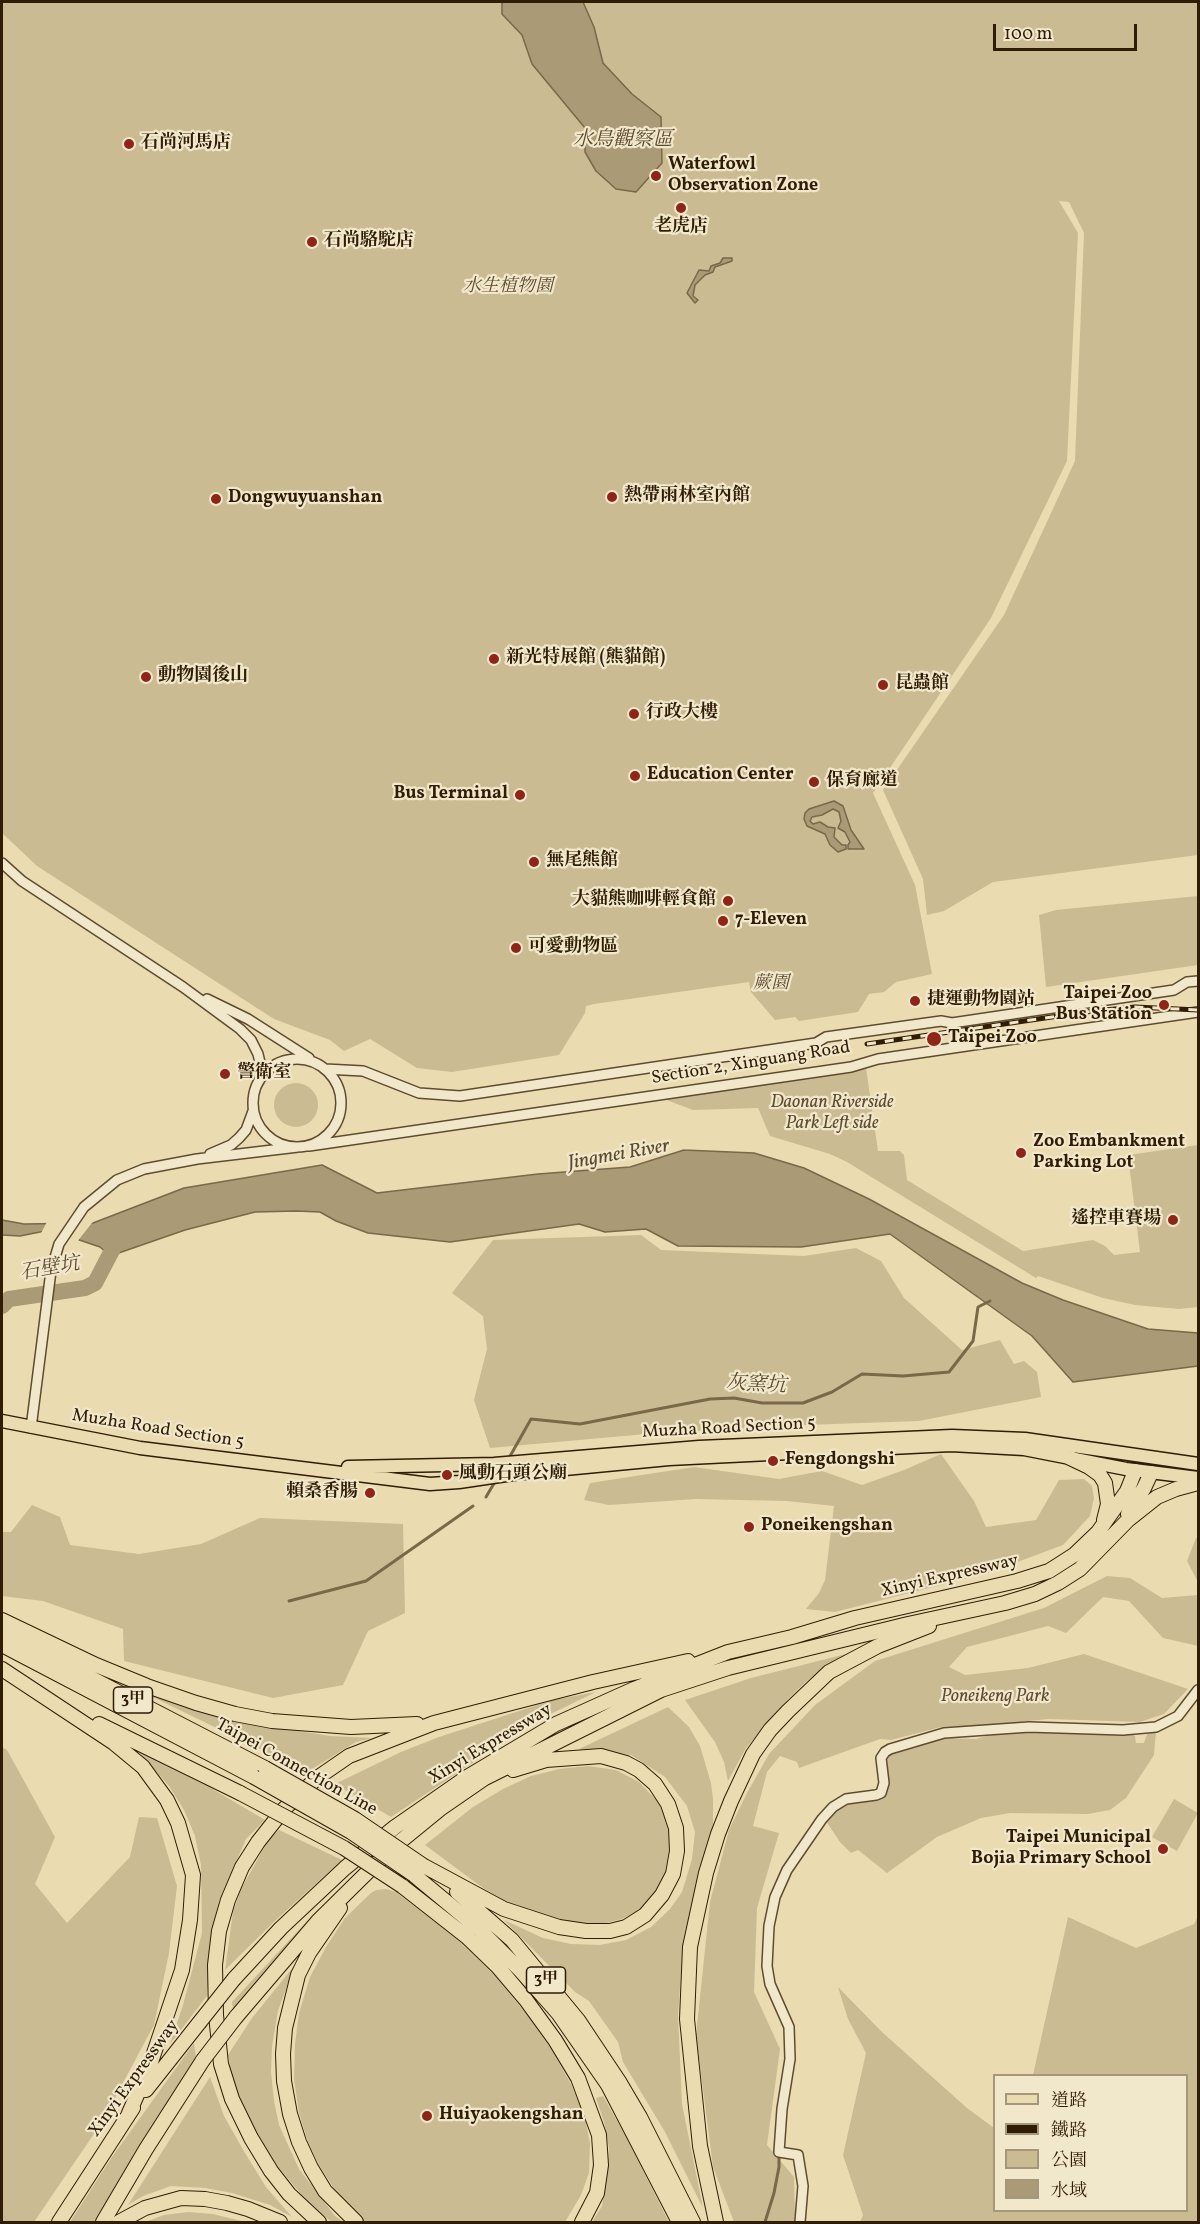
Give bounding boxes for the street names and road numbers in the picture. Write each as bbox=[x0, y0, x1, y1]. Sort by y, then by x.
street label: Section 2, Xinguang Road bbox=[650, 1038, 852, 1090]
street label: Muzha Road Section 5 bbox=[70, 1406, 246, 1454]
street label: Muzha Road Section 5 bbox=[642, 1414, 816, 1444]
street label: Xinyi Expressway bbox=[879, 1551, 1021, 1603]
road number: 3甲 bbox=[114, 1687, 152, 1713]
street label: Xinyi Expressway bbox=[425, 1700, 557, 1790]
street label: Taipei Connection Line bbox=[211, 1715, 381, 1821]
road number: 3甲 bbox=[526, 1967, 566, 1993]
street label: Xinyi Expressway bbox=[85, 2016, 185, 2142]

